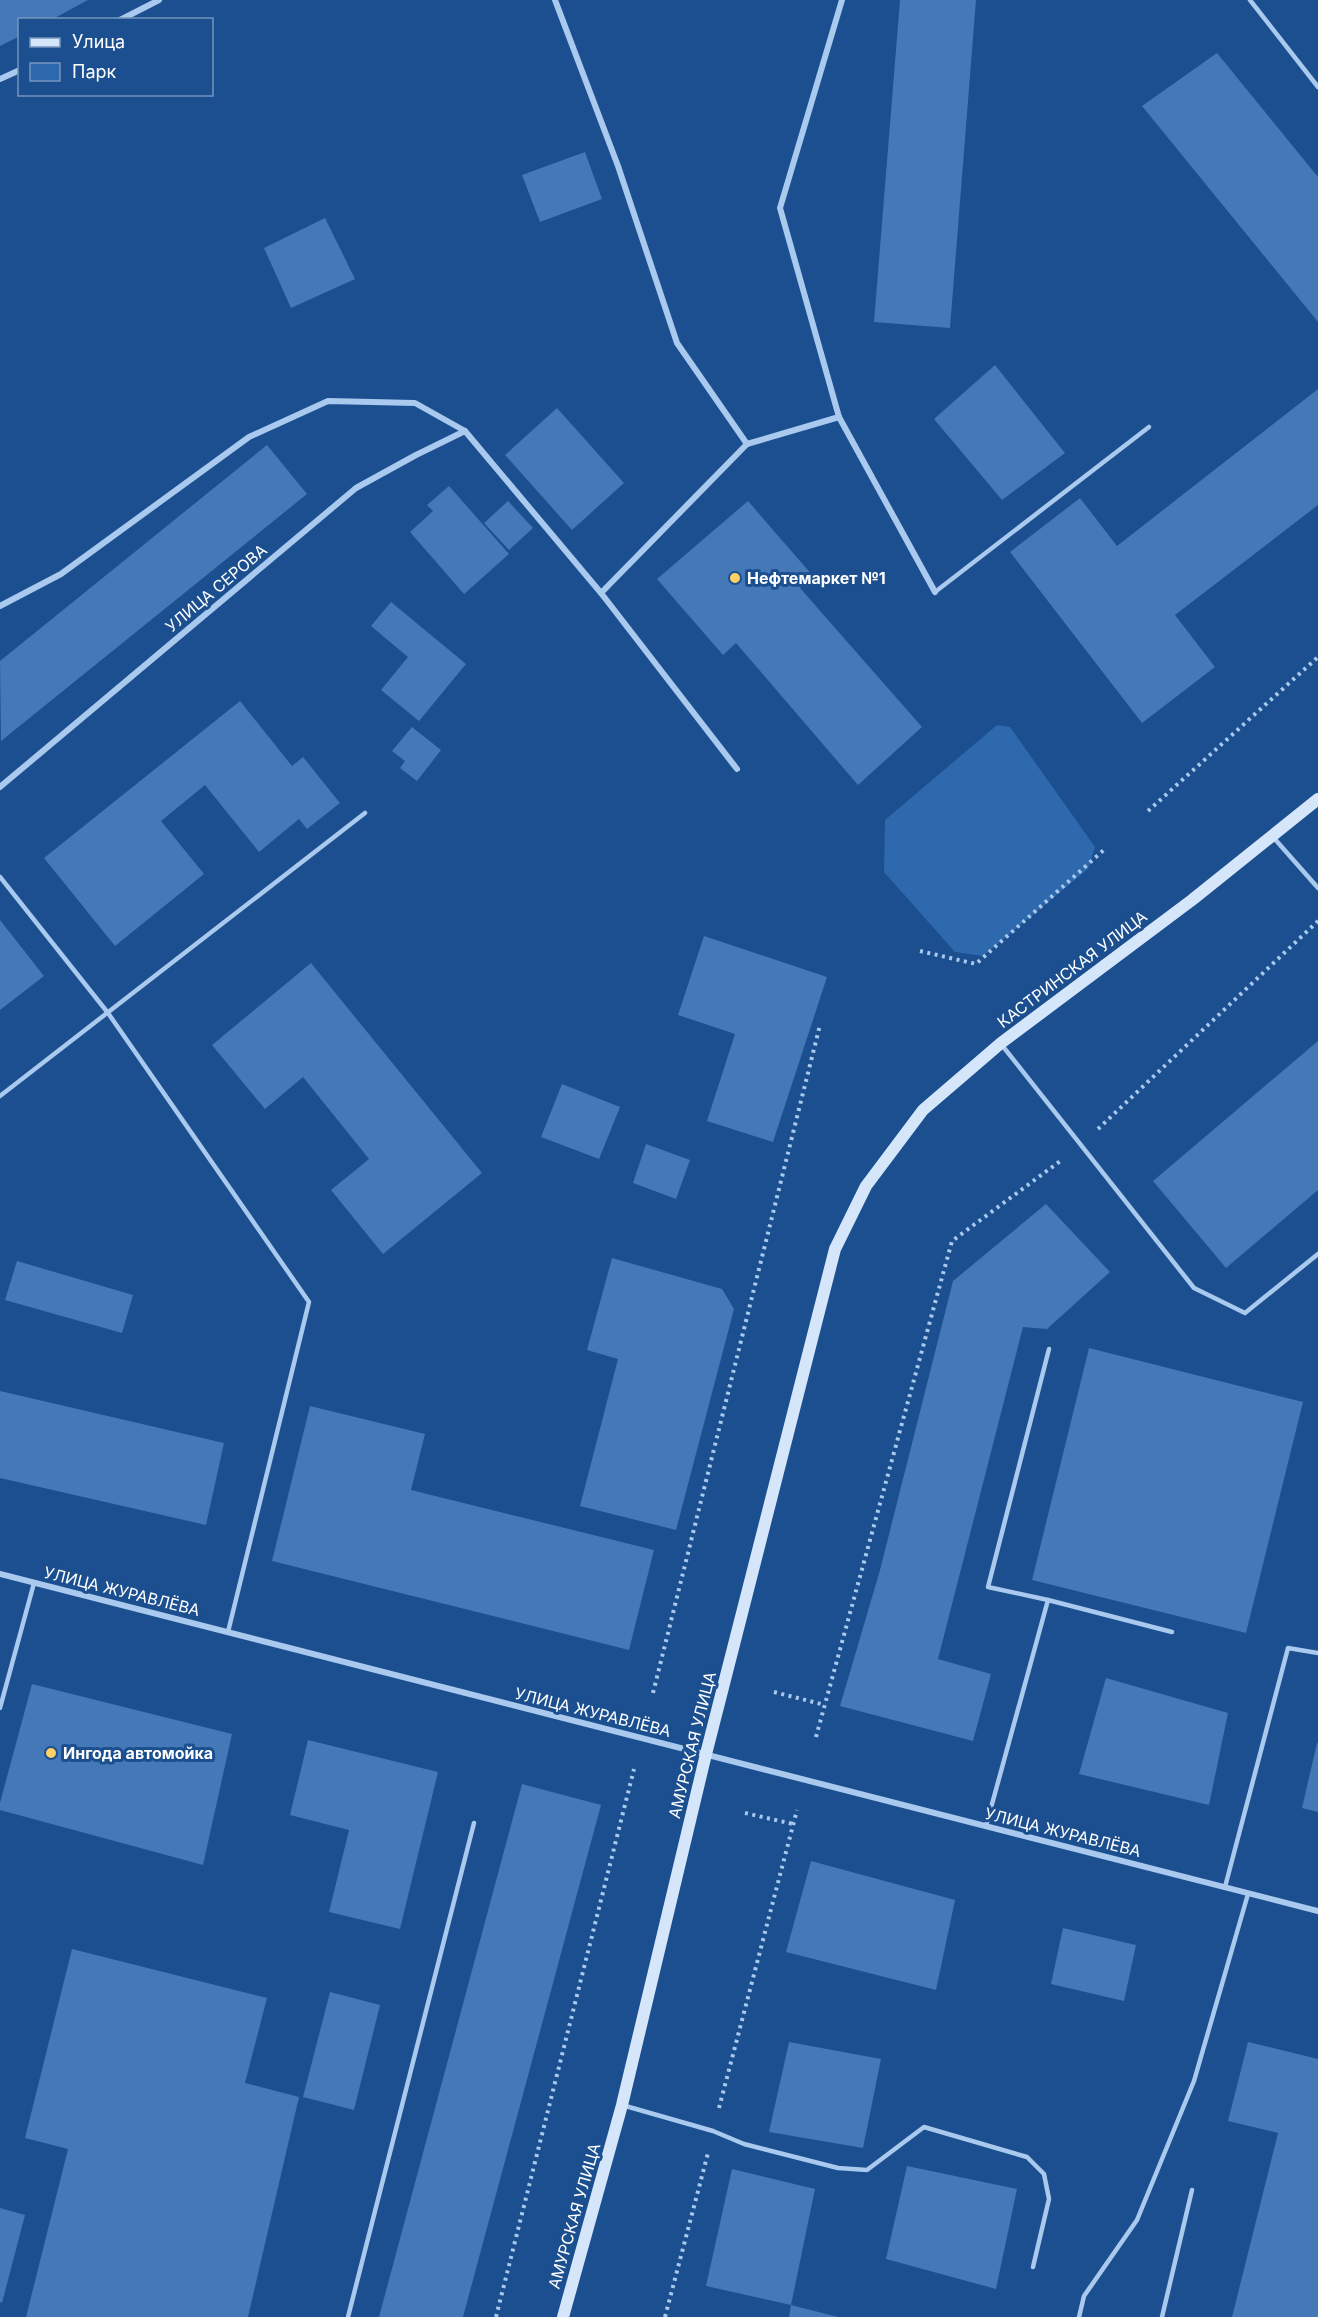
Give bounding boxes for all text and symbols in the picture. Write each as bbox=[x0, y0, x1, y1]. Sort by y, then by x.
legend bbox=[18, 18, 213, 96]
text: Улица bbox=[72, 31, 125, 52]
text: Парк bbox=[72, 61, 117, 82]
street label: УЛИЦА СЕРОВА bbox=[161, 540, 271, 636]
place label: Нефтемаркет №1 bbox=[747, 568, 886, 588]
marker: Нефтемаркет №1 bbox=[728, 571, 742, 585]
street label: КАСТРИНСКАЯ УЛИЦА bbox=[993, 906, 1151, 1032]
street label: УЛИЦА ЖУРАВЛЁВА bbox=[42, 1562, 202, 1620]
street label: АМУРСКАЯ УЛИЦА bbox=[664, 1669, 720, 1821]
street label: УЛИЦА ЖУРАВЛЁВА bbox=[513, 1683, 673, 1741]
place label: Ингода автомойка bbox=[63, 1743, 213, 1763]
marker: Ингода автомойка bbox=[44, 1746, 58, 1760]
street label: УЛИЦА ЖУРАВЛЁВА bbox=[983, 1803, 1143, 1861]
street label: АМУРСКАЯ УЛИЦА bbox=[544, 2141, 604, 2291]

